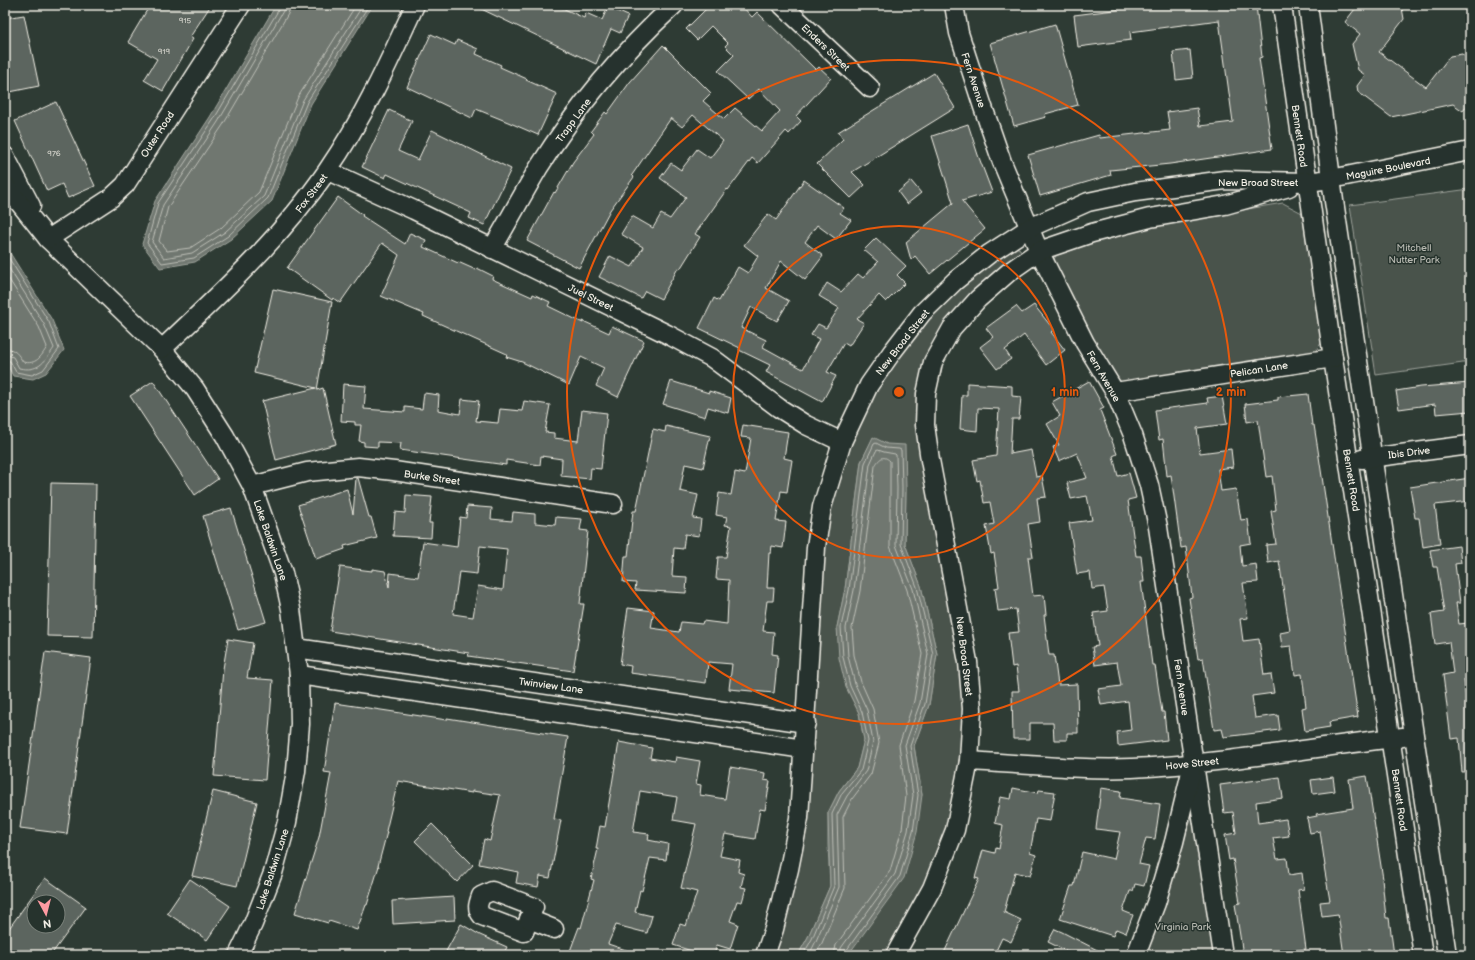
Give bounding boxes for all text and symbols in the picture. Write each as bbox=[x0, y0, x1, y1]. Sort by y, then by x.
house number: 915 bbox=[179, 16, 192, 25]
street label: Enders Street bbox=[799, 22, 852, 74]
house number: 919 bbox=[158, 47, 171, 56]
street label: Fern Avenue bbox=[959, 51, 988, 109]
street label: Trapp Lane bbox=[554, 96, 594, 145]
street label: Bennett Road bbox=[1289, 104, 1309, 168]
street label: Outer Road bbox=[139, 109, 177, 160]
house number: 976 bbox=[47, 149, 61, 158]
street label: Maguire Boulevard bbox=[1345, 155, 1432, 183]
street label: Fox Street bbox=[293, 172, 330, 215]
street label: New Broad Street bbox=[1218, 177, 1298, 189]
park label: Mitchell Nutter Park bbox=[1388, 242, 1440, 266]
street label: Juel Street bbox=[566, 282, 615, 314]
street label: New Broad Street bbox=[873, 307, 932, 378]
street label: Fern Avenue bbox=[1084, 349, 1123, 404]
street label: Pelican Lane bbox=[1229, 359, 1289, 380]
centre of rings bbox=[892, 385, 906, 399]
text: 1 min bbox=[1051, 385, 1079, 400]
text: 2 min bbox=[1216, 385, 1246, 400]
street label: Ibis Drive bbox=[1387, 444, 1431, 462]
street label: Bennett Road bbox=[1340, 448, 1362, 512]
street label: Burke Street bbox=[403, 468, 461, 488]
street label: Lake Baldwin Lane bbox=[251, 498, 290, 582]
street label: New Broad Street bbox=[953, 616, 975, 697]
street label: Fern Avenue bbox=[1171, 658, 1191, 716]
street label: Twinview Lane bbox=[518, 676, 584, 696]
street label: Hove Street bbox=[1165, 755, 1219, 773]
street label: Bennett Road bbox=[1389, 768, 1409, 832]
street label: Lake Baldwin Lane bbox=[254, 827, 292, 911]
north arrow bbox=[26, 894, 66, 934]
text: N bbox=[42, 916, 52, 930]
park label: Virginia Park bbox=[1155, 921, 1211, 933]

